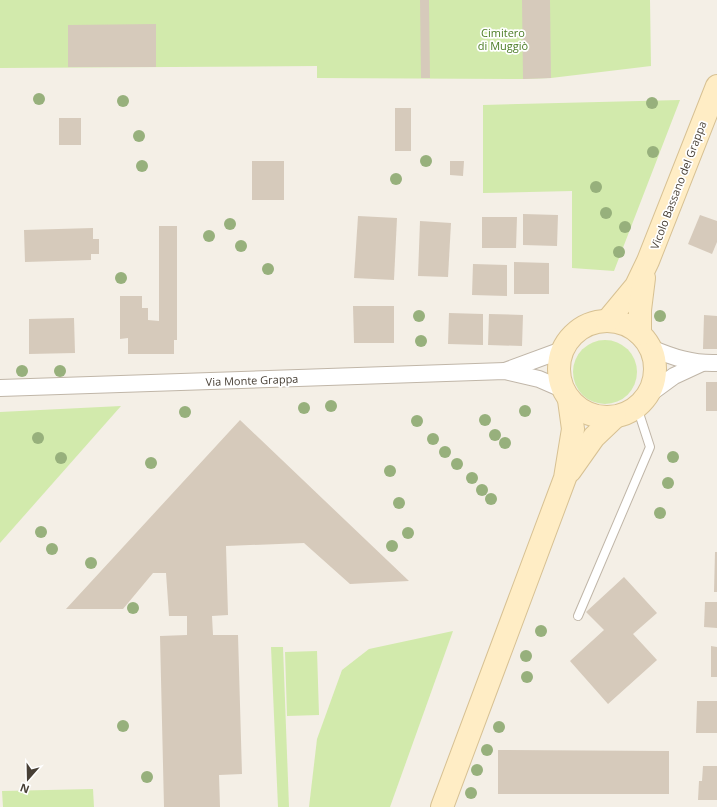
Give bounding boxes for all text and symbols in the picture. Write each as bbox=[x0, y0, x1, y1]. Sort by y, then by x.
park label: Cimitero di Muggiò bbox=[478, 25, 529, 53]
street label: Vicolo Bassano del Grappa bbox=[647, 119, 709, 251]
street label: Via Monte Grappa bbox=[205, 371, 299, 389]
north arrow bbox=[8, 759, 48, 799]
text: N bbox=[18, 780, 31, 797]

